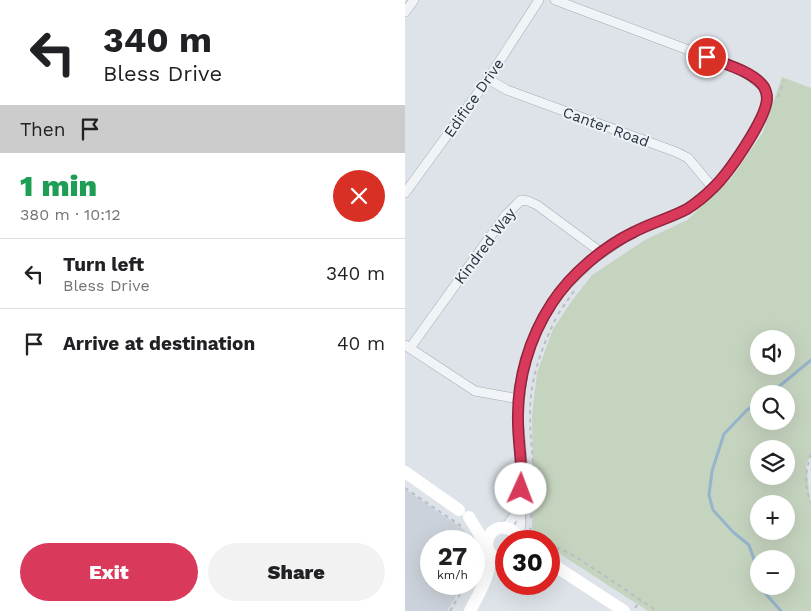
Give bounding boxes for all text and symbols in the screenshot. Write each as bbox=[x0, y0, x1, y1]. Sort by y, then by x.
text: 340 m bbox=[103, 19, 212, 61]
icon: left bbox=[20, 20, 85, 85]
pin bbox=[686, 36, 728, 78]
icon: arrive bbox=[693, 43, 721, 71]
street label: Edifice Drive bbox=[440, 55, 508, 141]
text: Bless Drive bbox=[103, 61, 222, 86]
street label: Canter Road bbox=[560, 103, 652, 151]
icon: arrive bbox=[76, 115, 104, 143]
text: Then bbox=[20, 118, 66, 141]
text: 1 min bbox=[20, 168, 97, 203]
button: close bbox=[333, 170, 385, 222]
street label: Kindred Way bbox=[450, 204, 520, 288]
text: 380 m · 10:12 bbox=[20, 205, 121, 224]
text: Turn left bbox=[63, 253, 144, 276]
icon: left bbox=[20, 260, 48, 288]
text: 340 m bbox=[326, 262, 385, 285]
text: Bless Drive bbox=[63, 276, 150, 295]
icon: arrive bbox=[20, 330, 48, 358]
map controls bbox=[750, 330, 795, 595]
button: sound bbox=[750, 330, 795, 375]
text: Arrive at destination bbox=[63, 332, 255, 355]
text: 40 m bbox=[337, 332, 385, 355]
button: search bbox=[750, 385, 795, 430]
button: layers bbox=[750, 440, 795, 485]
position arrow bbox=[494, 462, 546, 514]
button: + bbox=[750, 495, 795, 540]
speed limit sign: 30 bbox=[495, 530, 560, 595]
text: 27 bbox=[438, 542, 467, 571]
button: Exit bbox=[20, 543, 198, 601]
button: Share bbox=[208, 543, 385, 601]
button: − bbox=[750, 550, 795, 595]
text: km/h bbox=[437, 568, 468, 582]

